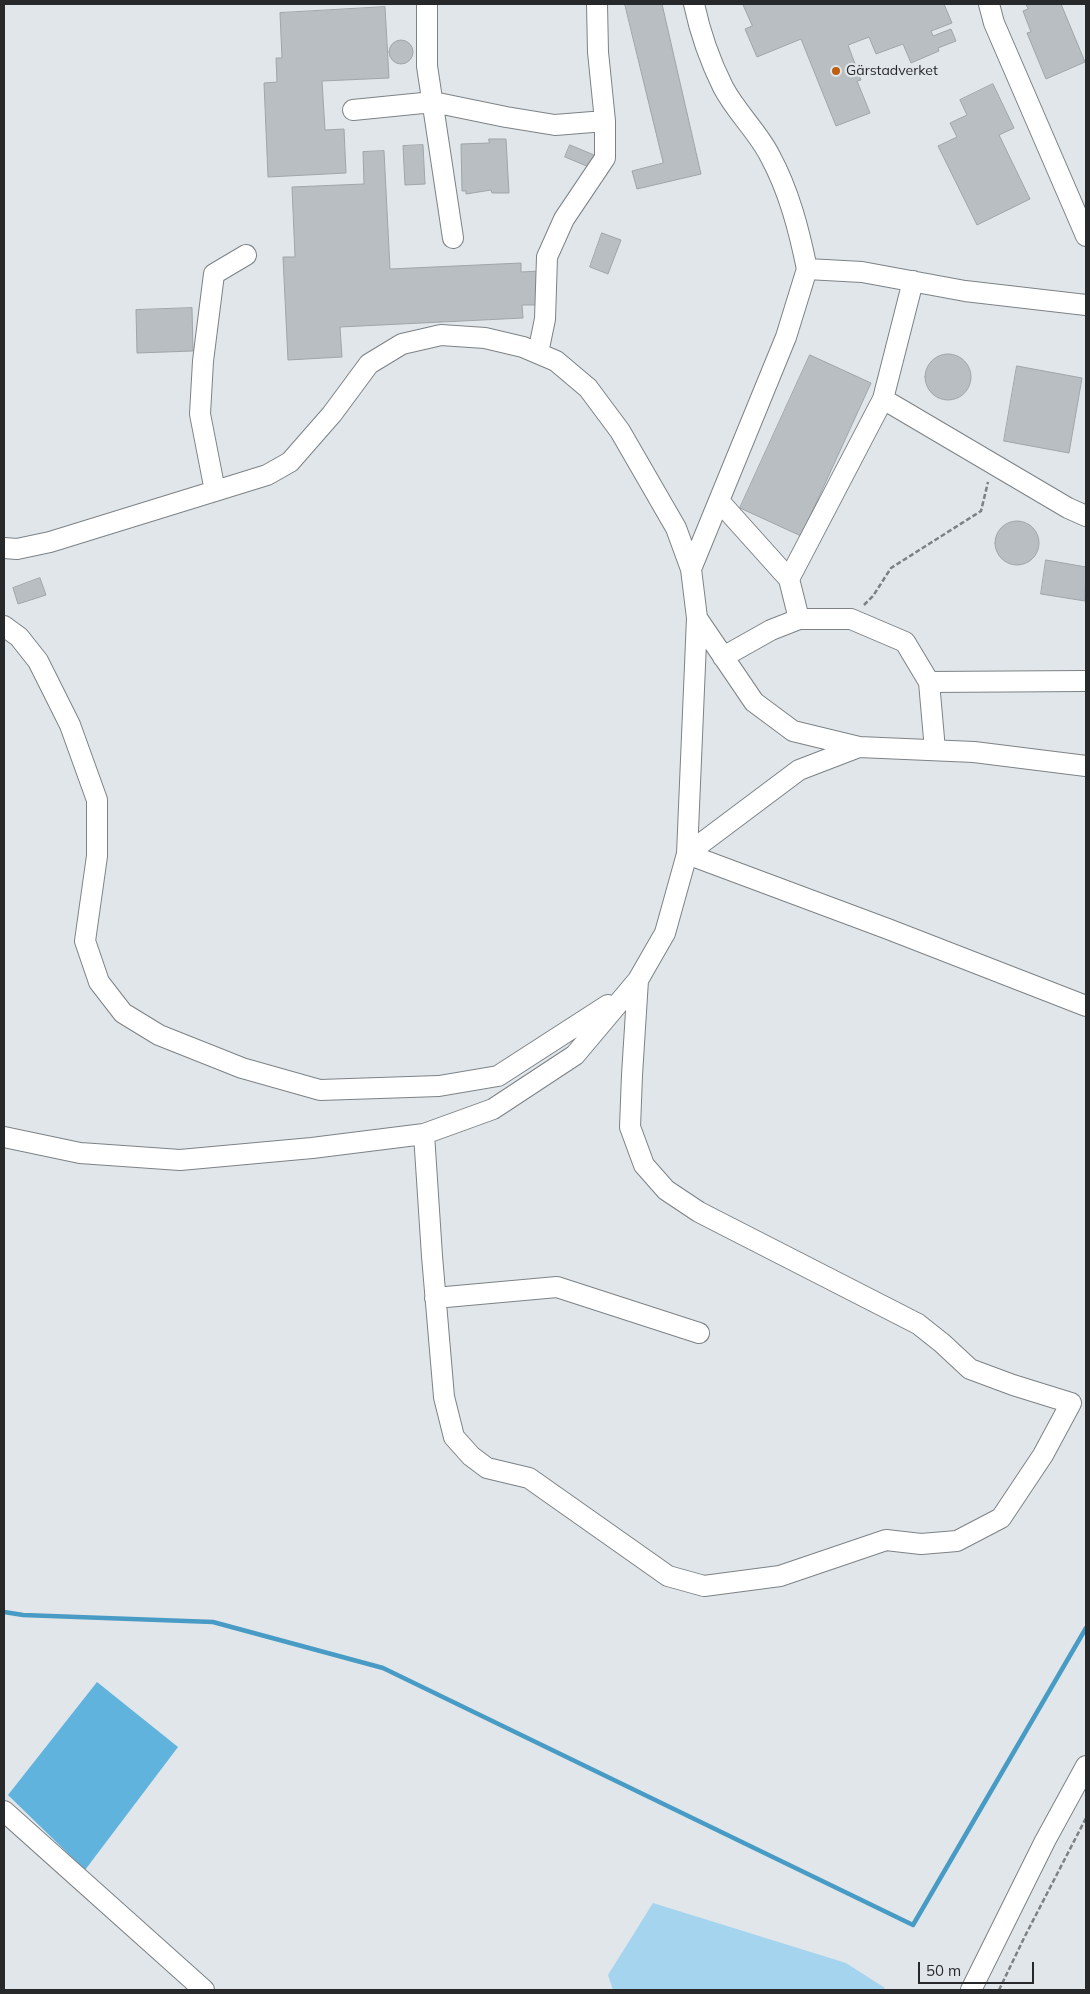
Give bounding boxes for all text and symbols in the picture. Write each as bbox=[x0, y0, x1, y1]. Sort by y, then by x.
place label: Gärstadverket bbox=[846, 63, 938, 79]
marker: Gärstadverket bbox=[830, 65, 842, 77]
scale bar bbox=[920, 1952, 1036, 1984]
text: 50 m bbox=[926, 1961, 961, 1980]

